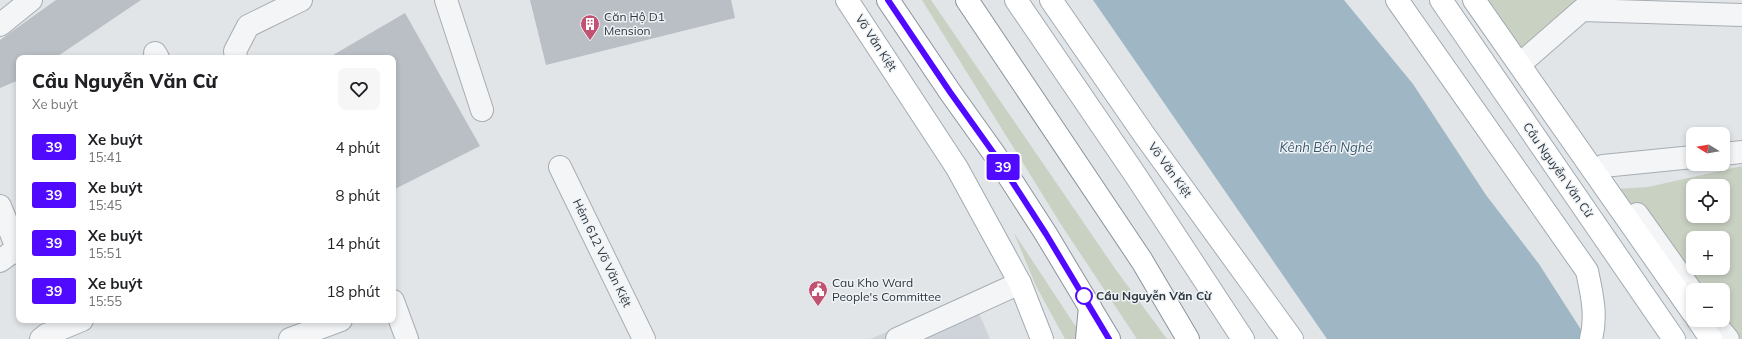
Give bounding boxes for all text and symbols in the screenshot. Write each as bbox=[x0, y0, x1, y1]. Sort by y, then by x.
place label: Căn Hộ D1 Mension bbox=[604, 9, 665, 38]
street label: Võ Văn Kiệt bbox=[853, 12, 900, 74]
building icon: Căn Hộ D1 Mension bbox=[579, 13, 601, 41]
button: heart bbox=[338, 68, 380, 110]
text: Cầu Nguyễn Văn Cừ bbox=[32, 69, 217, 93]
text: Xe buýt bbox=[32, 96, 78, 112]
street label: Cầu Nguyễn Văn Cừ bbox=[1520, 119, 1597, 221]
north arrow bbox=[1686, 127, 1730, 171]
map controls bbox=[1686, 127, 1730, 327]
text: Xe buýt bbox=[88, 130, 143, 149]
text: 39 bbox=[46, 138, 62, 156]
text: 4 phút bbox=[335, 138, 380, 157]
street label: Võ Văn Kiệt bbox=[1145, 139, 1195, 200]
water label: Kênh Bến Nghé bbox=[1280, 139, 1372, 155]
text: 15:41 bbox=[88, 149, 122, 165]
line badge: 39 bbox=[985, 154, 1021, 180]
text: 39 bbox=[995, 158, 1011, 176]
text: Xe buýt bbox=[88, 178, 143, 197]
button: locate bbox=[1686, 179, 1730, 223]
text: 39 bbox=[46, 186, 62, 204]
text: 8 phút bbox=[335, 186, 380, 205]
street label: Hẻm 612 Võ Văn Kiệt bbox=[570, 196, 635, 309]
text: 15:45 bbox=[88, 197, 122, 213]
text: Xe buýt bbox=[88, 226, 143, 245]
button: + bbox=[1686, 231, 1730, 275]
text: 39 bbox=[46, 234, 62, 252]
text: 14 phút bbox=[326, 234, 380, 253]
text: 15:51 bbox=[88, 245, 122, 261]
text: Xe buýt bbox=[88, 274, 143, 293]
place label: Cau Kho Ward People's Committee bbox=[832, 275, 941, 304]
public building icon: Cau Kho Ward People's Committee bbox=[807, 279, 829, 307]
text: 39 bbox=[46, 282, 62, 300]
text: 18 phút bbox=[326, 282, 380, 301]
button: − bbox=[1686, 283, 1730, 327]
marker: Cầu Nguyễn Văn Cừ bbox=[1075, 287, 1093, 305]
place label: Cầu Nguyễn Văn Cừ bbox=[1096, 288, 1212, 303]
text: 15:55 bbox=[88, 293, 122, 309]

